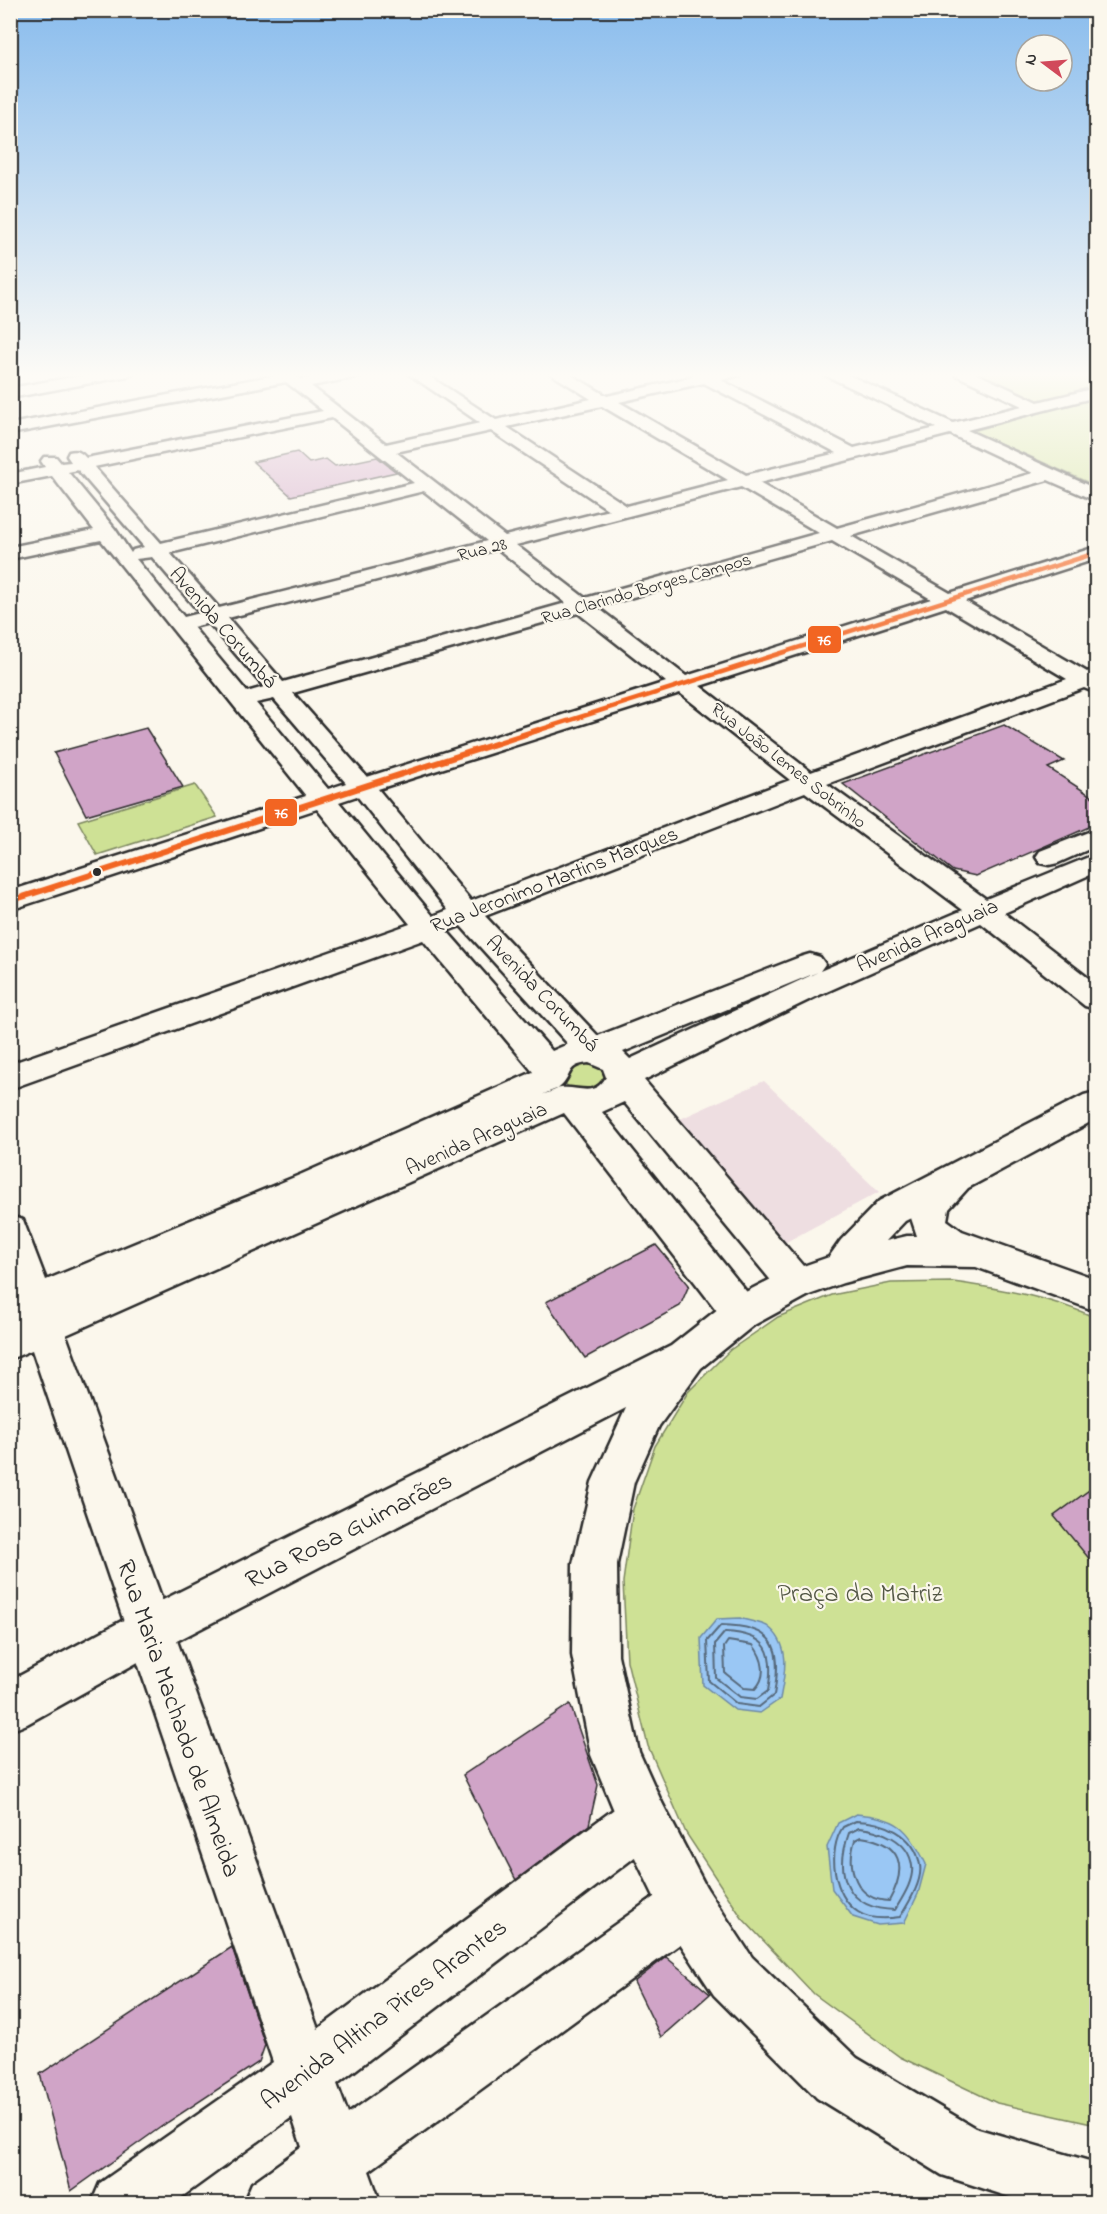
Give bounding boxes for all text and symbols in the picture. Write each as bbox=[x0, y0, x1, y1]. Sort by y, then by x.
north arrow bbox=[1014, 33, 1074, 93]
text: N bbox=[1018, 51, 1045, 68]
street label: Rua 28 bbox=[455, 532, 510, 570]
street label: Rua Clarindo Borges Campos bbox=[538, 547, 755, 633]
street label: Avenida Corumbá bbox=[161, 561, 284, 696]
line badge: 76 bbox=[807, 625, 842, 654]
text: 76 bbox=[817, 629, 832, 653]
street label: Rua João Lemes Sobrinho bbox=[704, 697, 871, 836]
line badge: 76 bbox=[264, 798, 298, 827]
text: 76 bbox=[274, 802, 289, 826]
street label: Rua Jeronimo Martins Marques bbox=[427, 820, 683, 942]
unlabelled marker bbox=[91, 866, 103, 878]
street label: Avenida Araguaia bbox=[852, 892, 1004, 983]
street label: Avenida Corumbá bbox=[478, 929, 606, 1060]
street label: Avenida Araguaia bbox=[401, 1095, 553, 1186]
street label: Rua Rosa Guimarães bbox=[239, 1463, 459, 1600]
street label: Rua Maria Machado de Almeida bbox=[105, 1555, 249, 1883]
park label: Praça da Matriz bbox=[777, 1576, 943, 1614]
street label: Avenida Altina Pires Arantes bbox=[253, 1910, 516, 2121]

